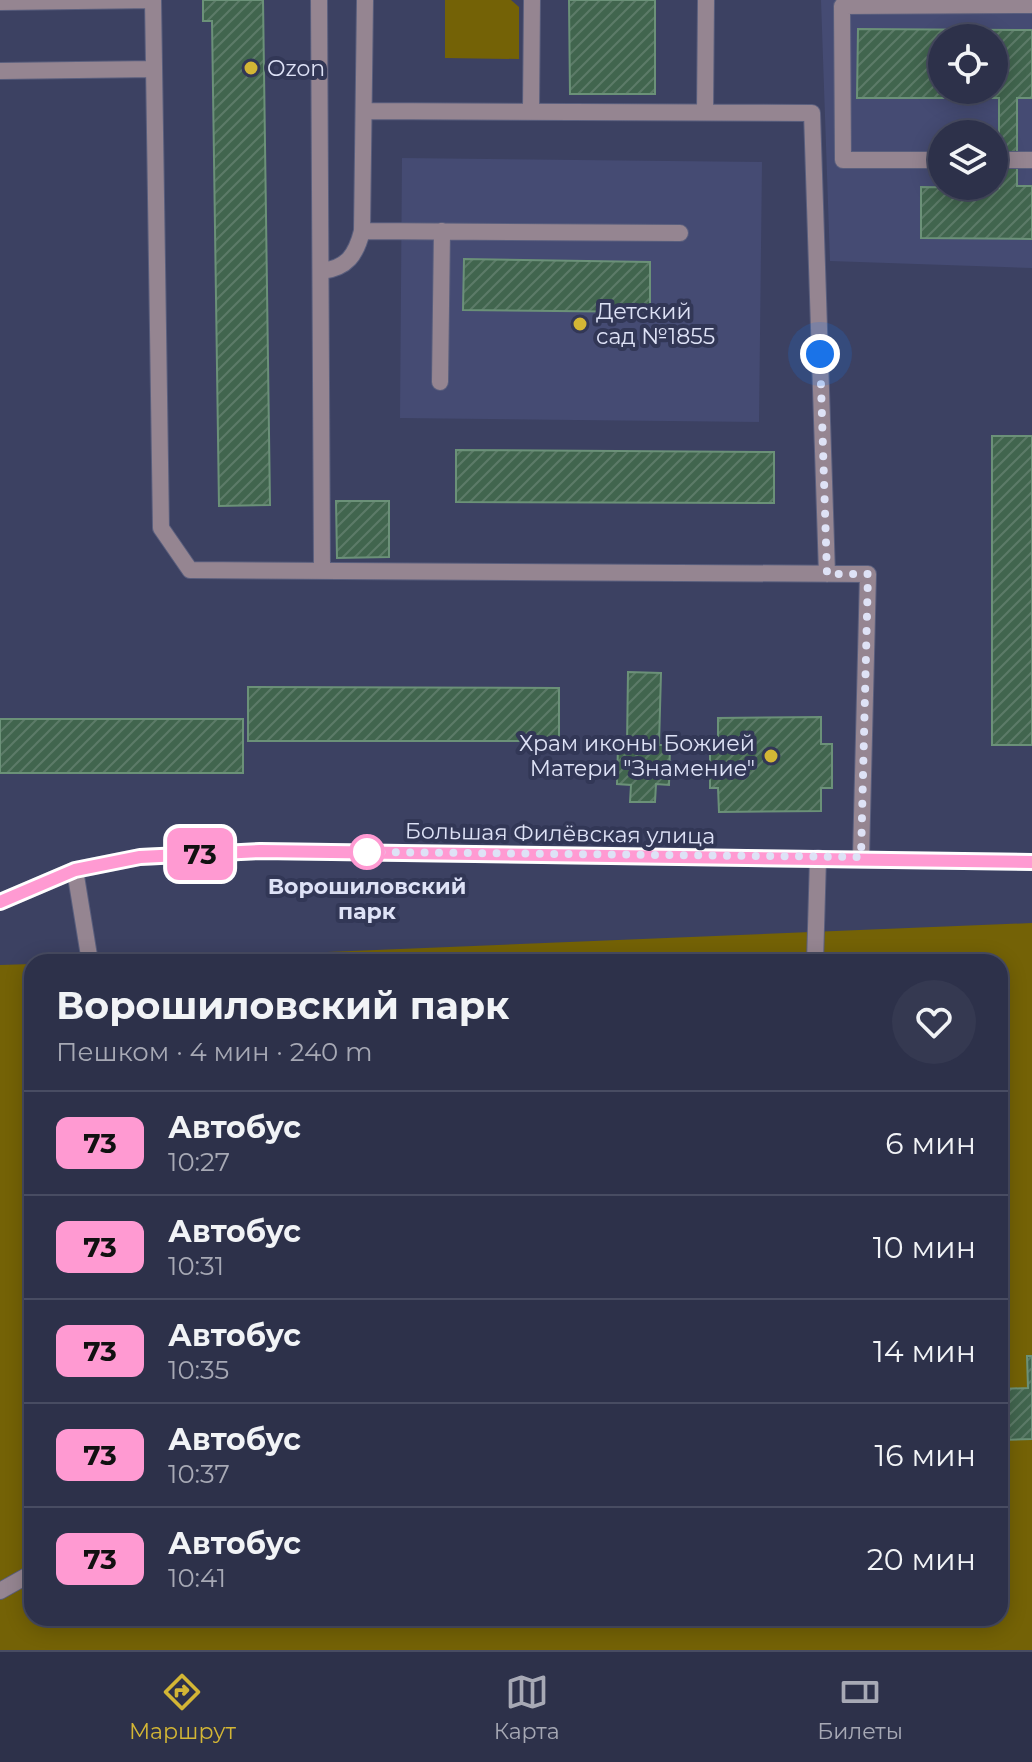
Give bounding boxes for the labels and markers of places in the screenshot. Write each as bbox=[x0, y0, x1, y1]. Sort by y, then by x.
place label: Ozon bbox=[267, 55, 325, 82]
marker: Ozon bbox=[242, 59, 260, 77]
place label: Детский сад №1855 bbox=[596, 298, 715, 350]
marker: Детский сад №1855 bbox=[571, 315, 589, 333]
place label: Храм иконы Божией Матери "Знамение" bbox=[519, 730, 755, 782]
marker: Храм иконы Божией Матери "Знамение" bbox=[762, 747, 780, 765]
marker: Ворошиловский парк bbox=[350, 835, 384, 869]
place label: Ворошиловский парк bbox=[268, 873, 466, 925]

